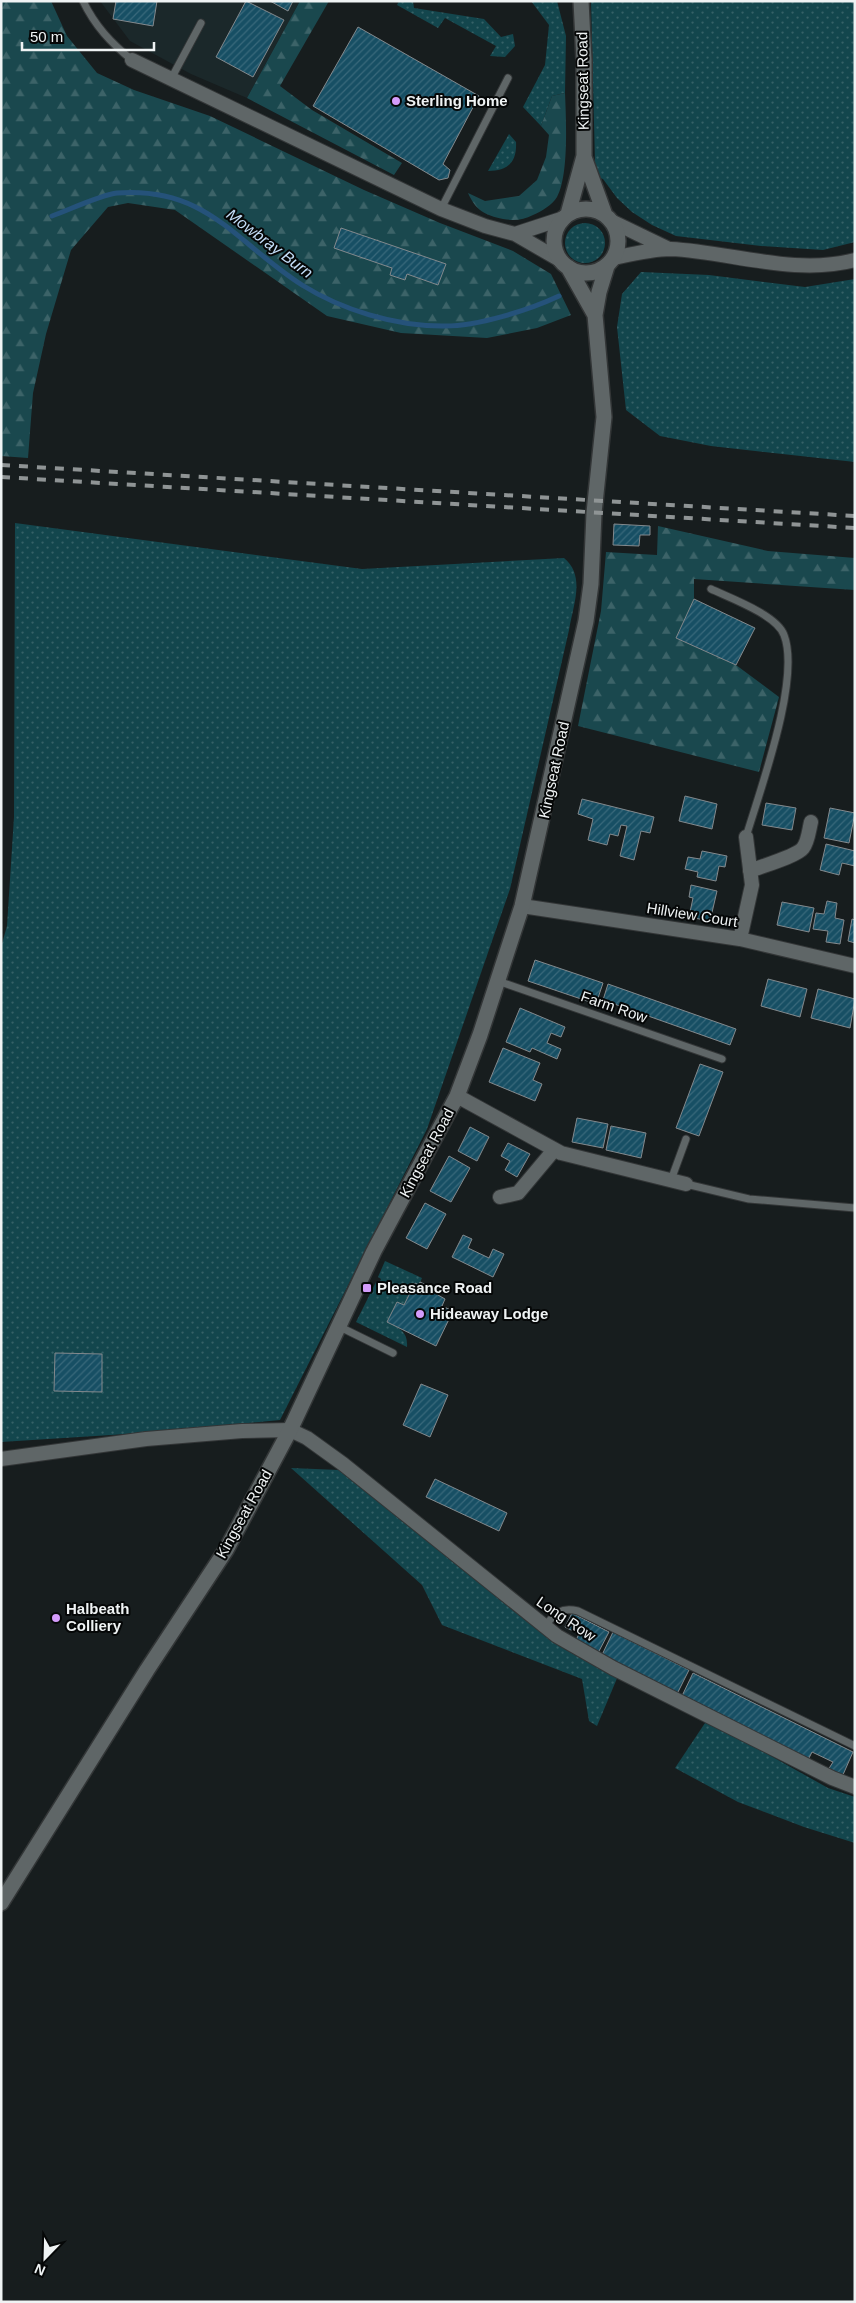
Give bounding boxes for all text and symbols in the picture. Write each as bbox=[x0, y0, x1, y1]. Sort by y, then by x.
scale bar bbox=[22, 20, 155, 52]
text: 50 m bbox=[30, 28, 63, 45]
street label: Kingseat Road bbox=[573, 32, 592, 130]
place label: Sterling Home bbox=[406, 92, 508, 109]
marker: Sterling Home bbox=[390, 95, 402, 107]
water label: Mowbray Burn bbox=[223, 206, 316, 281]
street label: Kingseat Road bbox=[535, 720, 572, 820]
street label: Hillview Court bbox=[645, 899, 740, 930]
street label: Farm Row bbox=[579, 987, 650, 1026]
street label: Kingseat Road bbox=[396, 1105, 457, 1200]
place label: Pleasance Road bbox=[377, 1279, 492, 1296]
marker: Pleasance Road bbox=[361, 1282, 373, 1294]
place label: Hideaway Lodge bbox=[430, 1305, 548, 1322]
marker: Hideaway Lodge bbox=[414, 1308, 426, 1320]
street label: Kingseat Road bbox=[212, 1467, 275, 1561]
street label: Long Row bbox=[534, 1593, 599, 1645]
place label: Halbeath Colliery bbox=[66, 1600, 129, 1634]
marker: Halbeath Colliery bbox=[50, 1612, 62, 1624]
north arrow bbox=[20, 2233, 70, 2283]
text: N bbox=[32, 2261, 48, 2279]

